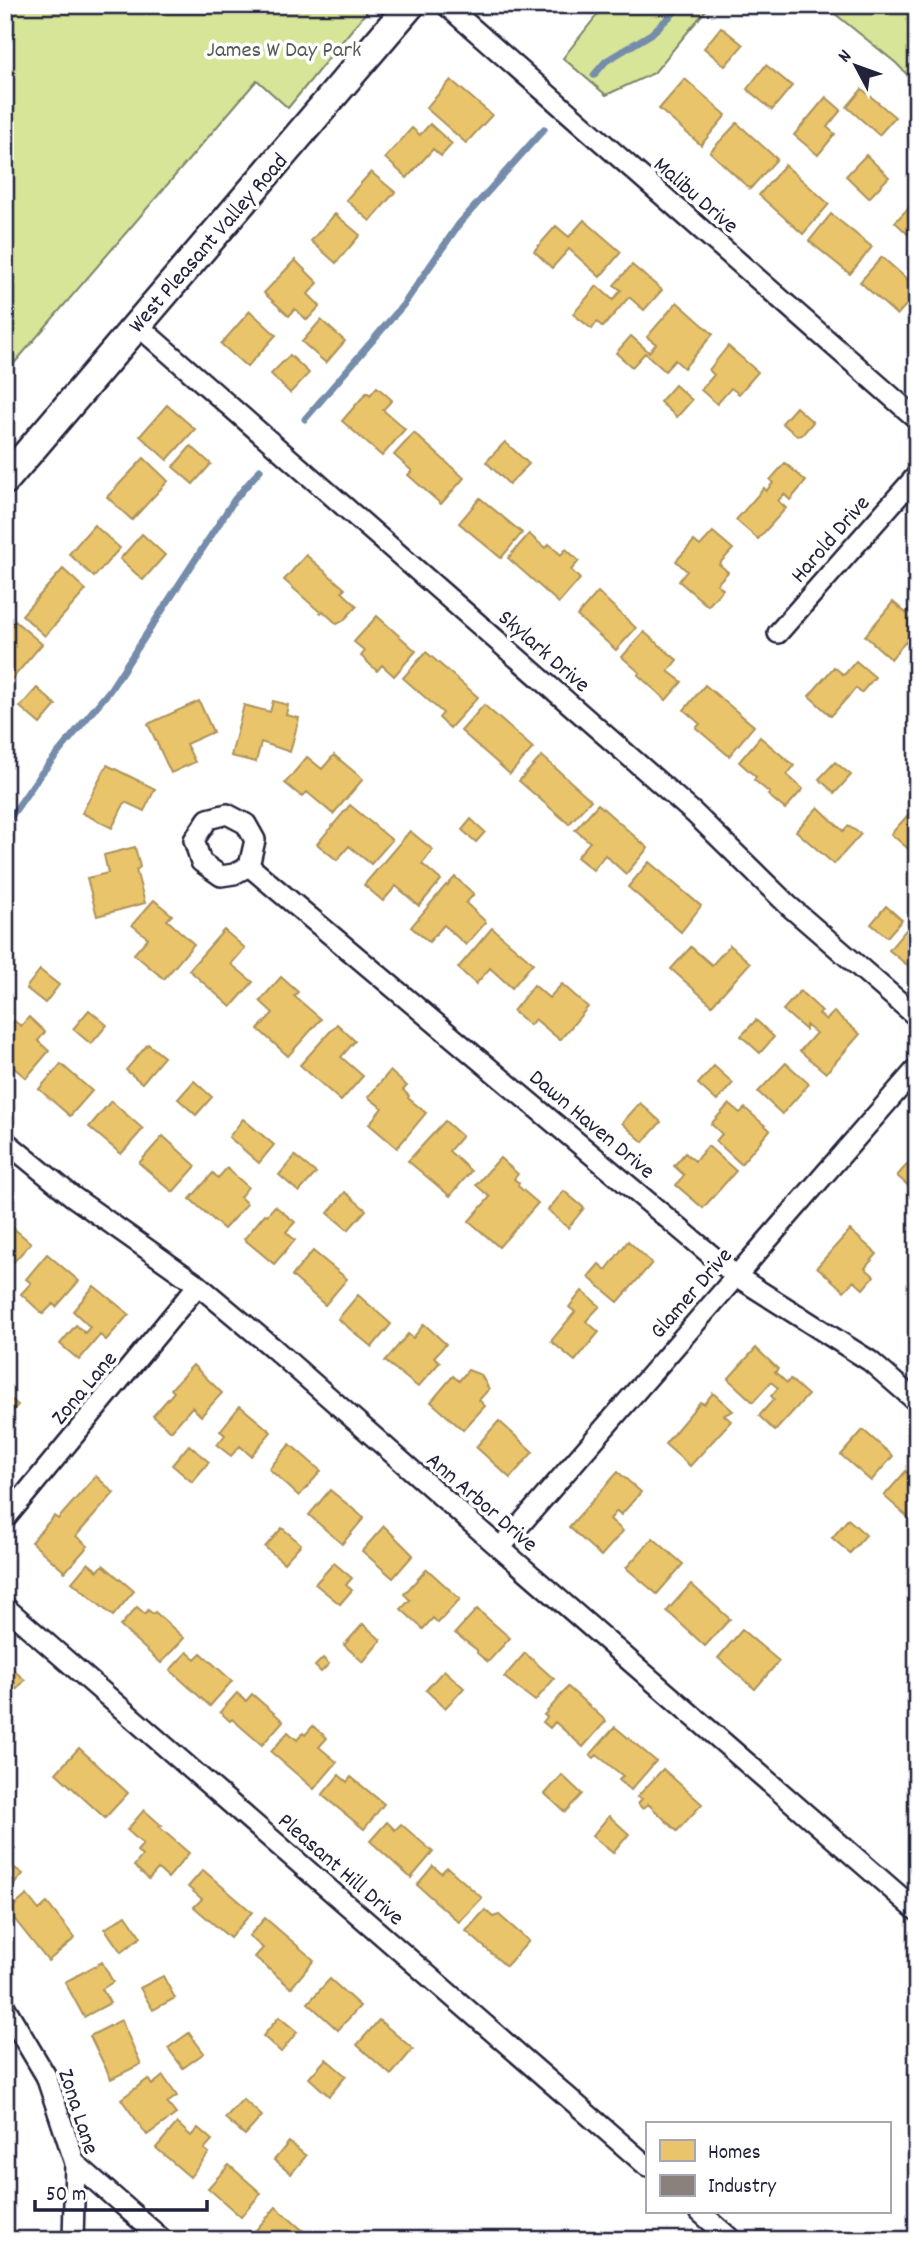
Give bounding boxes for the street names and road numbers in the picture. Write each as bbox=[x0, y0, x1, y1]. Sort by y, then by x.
street label: West Pleasant Valley Road bbox=[122, 147, 297, 342]
street label: Malibu Drive bbox=[645, 150, 745, 243]
street label: Harold Drive bbox=[784, 489, 879, 592]
street label: Skylark Drive bbox=[489, 603, 596, 702]
street label: Dawn Haven Drive bbox=[520, 1063, 661, 1188]
street label: Glamer Drive bbox=[643, 1241, 742, 1347]
street label: Zona Lane bbox=[45, 1345, 127, 1434]
street label: Ann Arbor Drive bbox=[418, 1446, 544, 1562]
street label: Pleasant Hill Drive bbox=[269, 1806, 410, 1935]
street label: Zona Lane bbox=[47, 2065, 106, 2159]

